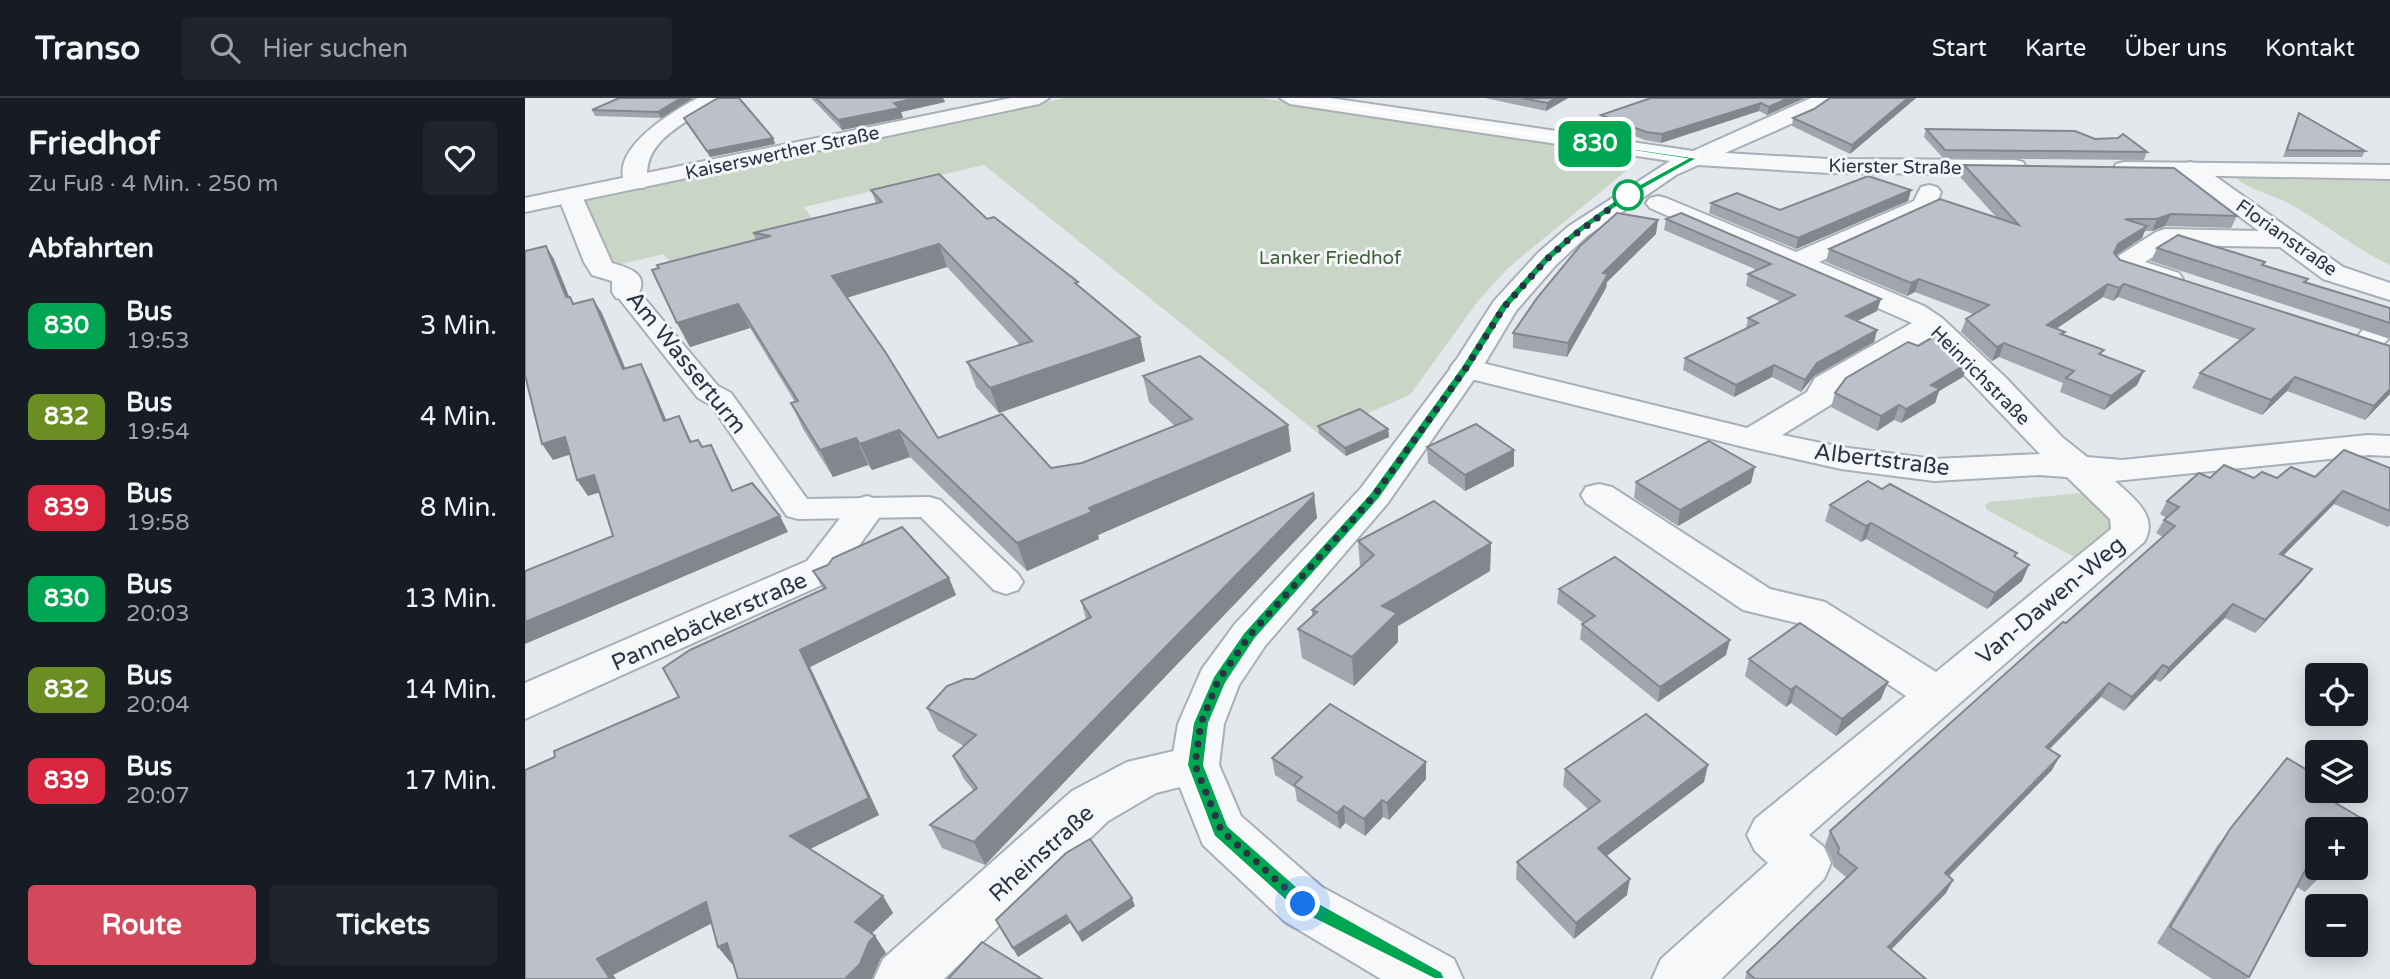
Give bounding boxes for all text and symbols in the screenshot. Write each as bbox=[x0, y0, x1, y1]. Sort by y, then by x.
search box bbox=[182, 17, 672, 80]
text: Transo bbox=[35, 29, 140, 68]
icon: search bbox=[206, 29, 244, 67]
text: Hier suchen bbox=[262, 33, 408, 64]
text: Start bbox=[1932, 34, 1987, 63]
text: Karte bbox=[2025, 34, 2086, 63]
text: Über uns bbox=[2124, 34, 2227, 63]
text: Kontakt bbox=[2265, 34, 2355, 63]
button: heart bbox=[423, 121, 497, 195]
line badge: 830 bbox=[1555, 121, 1635, 167]
street label: Kaiserswerther Straße bbox=[683, 122, 881, 184]
text: Friedhof bbox=[28, 124, 160, 163]
text: 830 bbox=[1572, 129, 1618, 158]
street label: Kierster Straße bbox=[1828, 155, 1962, 179]
text: Zu Fuß · 4 Min. · 250 m bbox=[28, 170, 278, 198]
unlabelled marker bbox=[1613, 180, 1643, 210]
street label: Florianstraße bbox=[2232, 195, 2341, 281]
text: Abfahrten bbox=[28, 233, 154, 264]
park label: Lanker Friedhof bbox=[1259, 247, 1402, 269]
street label: Am Wasserturm bbox=[620, 285, 752, 440]
text: Bus bbox=[126, 296, 172, 327]
text: 3 Min. bbox=[420, 310, 497, 341]
text: 830 bbox=[44, 311, 89, 340]
street label: Heinrichstraße bbox=[1926, 321, 2035, 430]
text: 19:53 bbox=[126, 327, 190, 355]
text: Bus bbox=[126, 387, 172, 418]
text: 4 Min. bbox=[420, 401, 497, 432]
text: 832 bbox=[44, 402, 89, 431]
text: 19:54 bbox=[126, 418, 190, 446]
street label: Albertstraße bbox=[1813, 438, 1951, 482]
text: Bus bbox=[126, 478, 172, 509]
text: 8 Min. bbox=[420, 492, 497, 523]
text: 839 bbox=[44, 493, 89, 522]
text: 19:58 bbox=[126, 509, 190, 537]
street label: Van-Dawen-Weg bbox=[1971, 531, 2131, 671]
street label: Pannebäckerstraße bbox=[607, 566, 812, 678]
text: Bus bbox=[126, 569, 172, 600]
text: 13 Min. bbox=[404, 583, 497, 614]
text: 830 bbox=[44, 584, 89, 613]
text: 20:03 bbox=[126, 600, 190, 628]
text: Bus bbox=[126, 660, 172, 691]
map controls bbox=[2305, 663, 2368, 957]
button: locate bbox=[2305, 663, 2368, 726]
text: 14 Min. bbox=[404, 674, 497, 705]
text: 832 bbox=[44, 675, 89, 704]
text: 20:04 bbox=[126, 691, 190, 719]
button: layers bbox=[2305, 740, 2368, 803]
text: Bus bbox=[126, 751, 172, 782]
text: 17 Min. bbox=[404, 765, 497, 796]
text: 839 bbox=[44, 766, 89, 795]
text: 20:07 bbox=[126, 782, 190, 810]
street label: Rheinstraße bbox=[983, 799, 1100, 908]
button: + bbox=[2305, 817, 2368, 880]
button: Route bbox=[28, 885, 256, 965]
button: Tickets bbox=[270, 885, 497, 965]
your location bbox=[1285, 886, 1320, 921]
button: − bbox=[2305, 894, 2368, 957]

